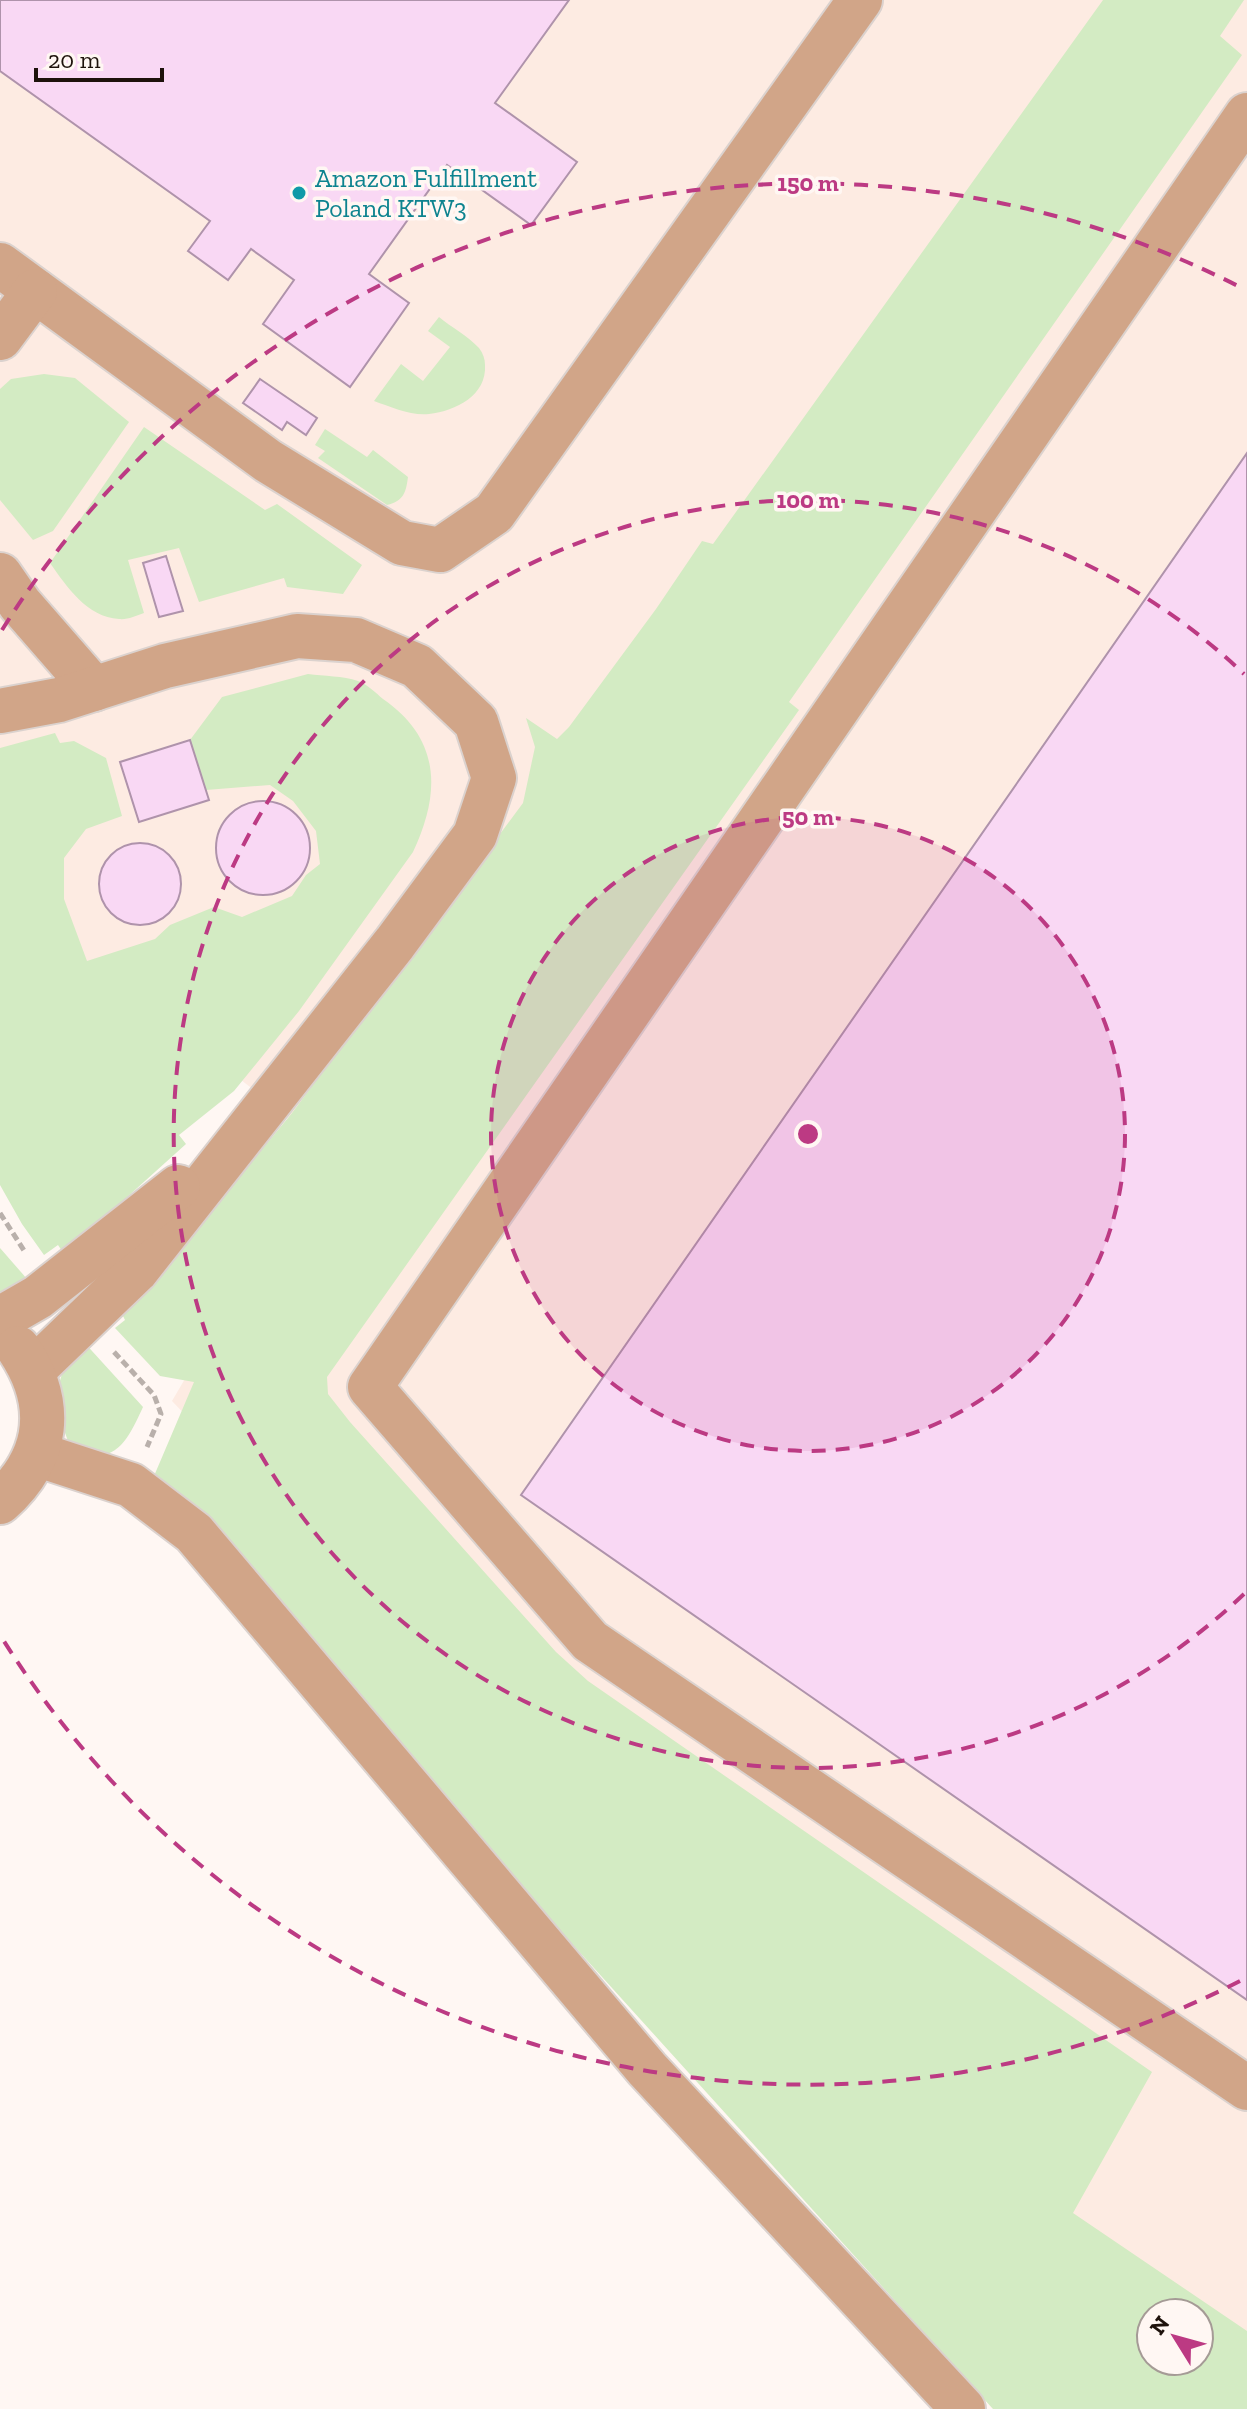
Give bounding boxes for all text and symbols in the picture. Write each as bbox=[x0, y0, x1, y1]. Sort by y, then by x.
scale bar bbox=[36, 32, 162, 82]
text: 20 m bbox=[48, 45, 101, 74]
place label: Amazon Fulfillment Poland KTW3 bbox=[315, 162, 537, 224]
text: 150 m bbox=[777, 168, 839, 197]
marker: Amazon Fulfillment Poland KTW3 bbox=[290, 184, 308, 202]
text: 100 m bbox=[777, 485, 839, 514]
text: 50 m bbox=[782, 802, 834, 831]
centre of rings bbox=[794, 1120, 822, 1148]
north arrow bbox=[1135, 2297, 1215, 2377]
text: N bbox=[1144, 2310, 1175, 2340]

